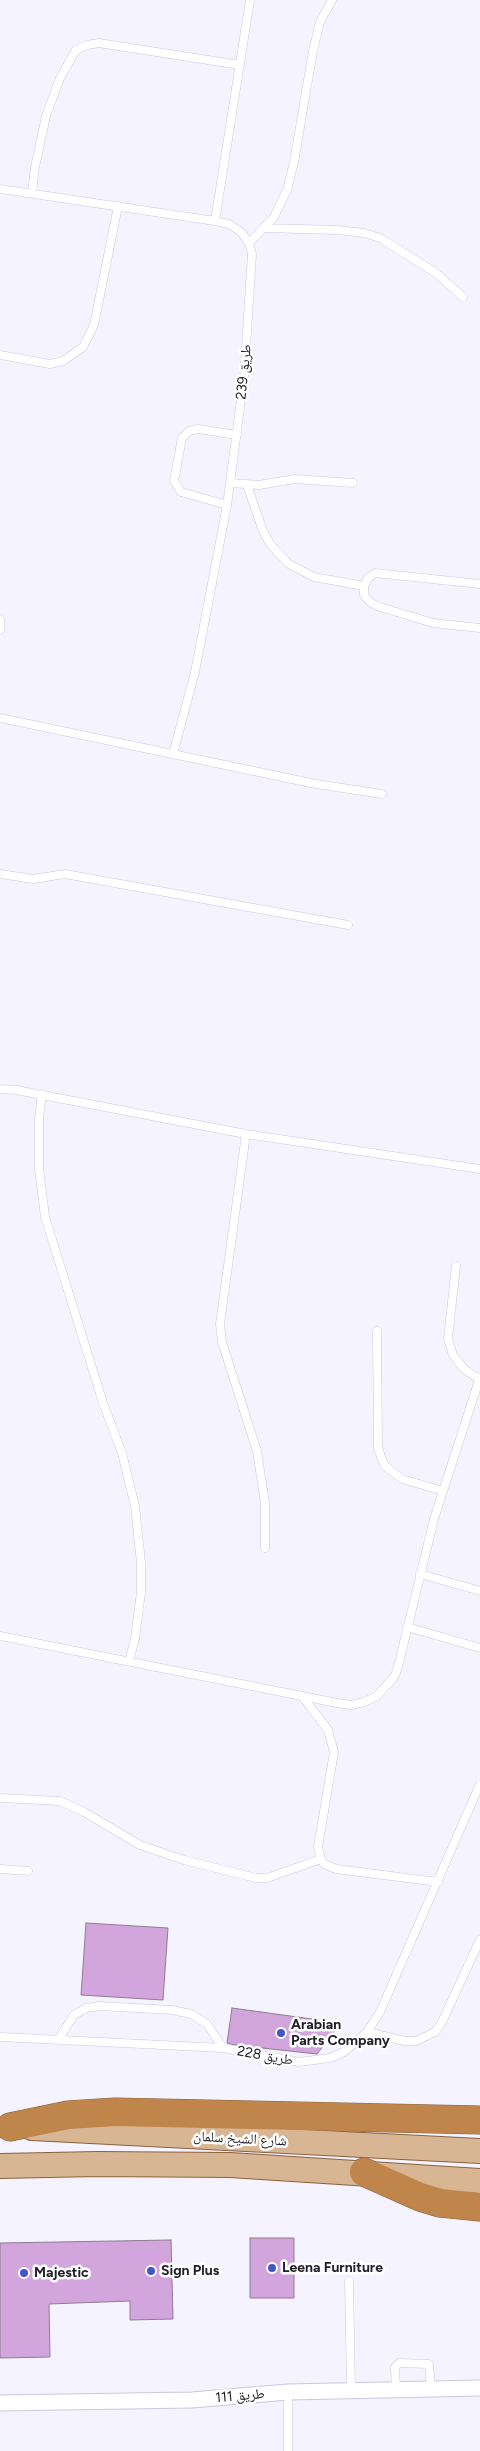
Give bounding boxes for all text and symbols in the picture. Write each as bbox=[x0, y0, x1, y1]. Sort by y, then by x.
street label: طريق 239 bbox=[233, 344, 255, 400]
place label: Arabian Parts Company bbox=[291, 2017, 390, 2050]
marker: Arabian Parts Company bbox=[275, 2027, 287, 2039]
street label: طريق 228 bbox=[236, 2043, 294, 2069]
street label: شارع الشيخ سلمان bbox=[193, 2128, 287, 2150]
place label: Leena Furniture bbox=[282, 2260, 383, 2276]
marker: Leena Furniture bbox=[266, 2262, 278, 2274]
place label: Sign Plus bbox=[161, 2263, 219, 2279]
place label: Majestic bbox=[34, 2265, 89, 2281]
marker: Sign Plus bbox=[145, 2265, 157, 2277]
marker: Majestic bbox=[18, 2267, 30, 2279]
street label: طريق 111 bbox=[215, 2385, 265, 2407]

